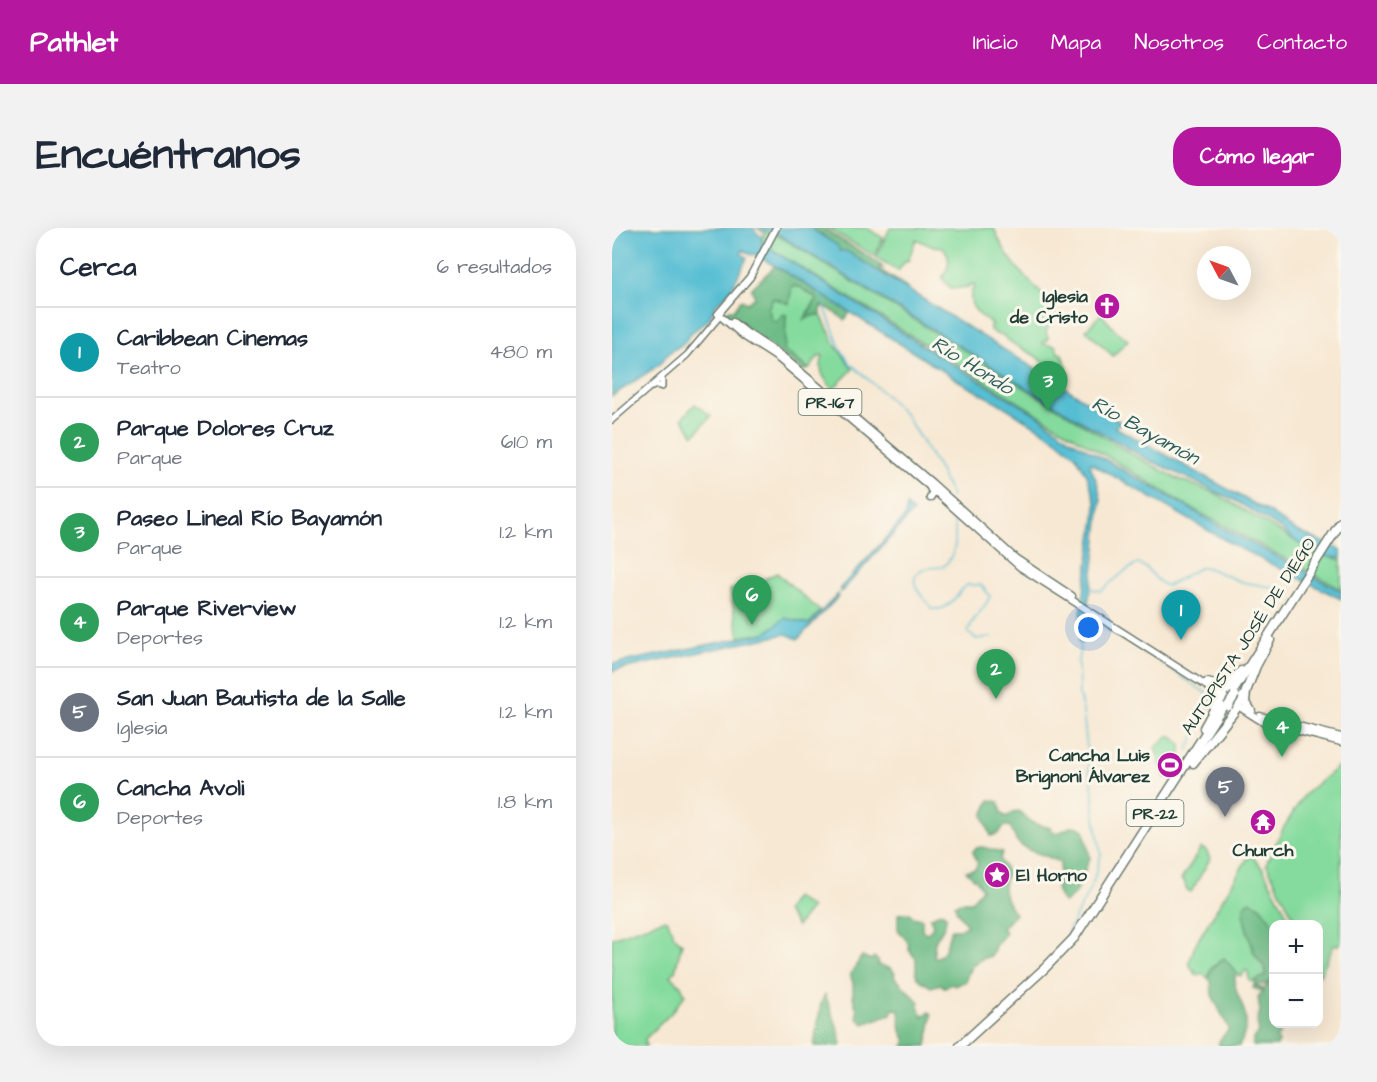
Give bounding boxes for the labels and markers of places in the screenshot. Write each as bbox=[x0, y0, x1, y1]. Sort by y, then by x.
place label: Iglesia de Cristo bbox=[1009, 284, 1089, 330]
church icon: Iglesia de Cristo bbox=[1092, 291, 1122, 321]
pin: 3 bbox=[1028, 362, 1068, 411]
pin: 6 bbox=[732, 576, 772, 625]
pin: 1 bbox=[1162, 590, 1200, 640]
pin: 2 bbox=[976, 650, 1016, 699]
pin: 4 bbox=[1262, 708, 1302, 757]
place label: Cancha Luis Brignoni Álvarez bbox=[1016, 743, 1151, 790]
sports icon: Cancha Luis Brignoni Álvarez bbox=[1155, 750, 1185, 780]
pin: 5 bbox=[1206, 768, 1244, 817]
temple icon: Church bbox=[1248, 807, 1278, 837]
place label: Church bbox=[1232, 838, 1295, 863]
place icon: El Horno bbox=[982, 860, 1012, 890]
place label: El Horno bbox=[1016, 863, 1088, 888]

